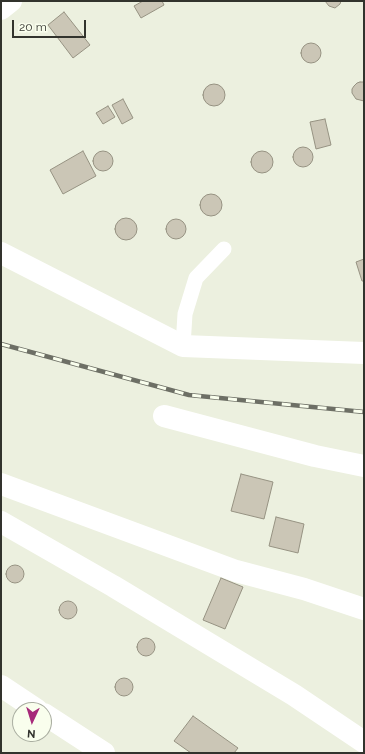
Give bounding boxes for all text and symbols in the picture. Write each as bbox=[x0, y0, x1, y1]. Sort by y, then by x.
scale bar bbox=[14, 12, 88, 38]
text: 20 m bbox=[19, 20, 47, 34]
north arrow bbox=[12, 702, 52, 742]
text: N bbox=[27, 727, 36, 740]

